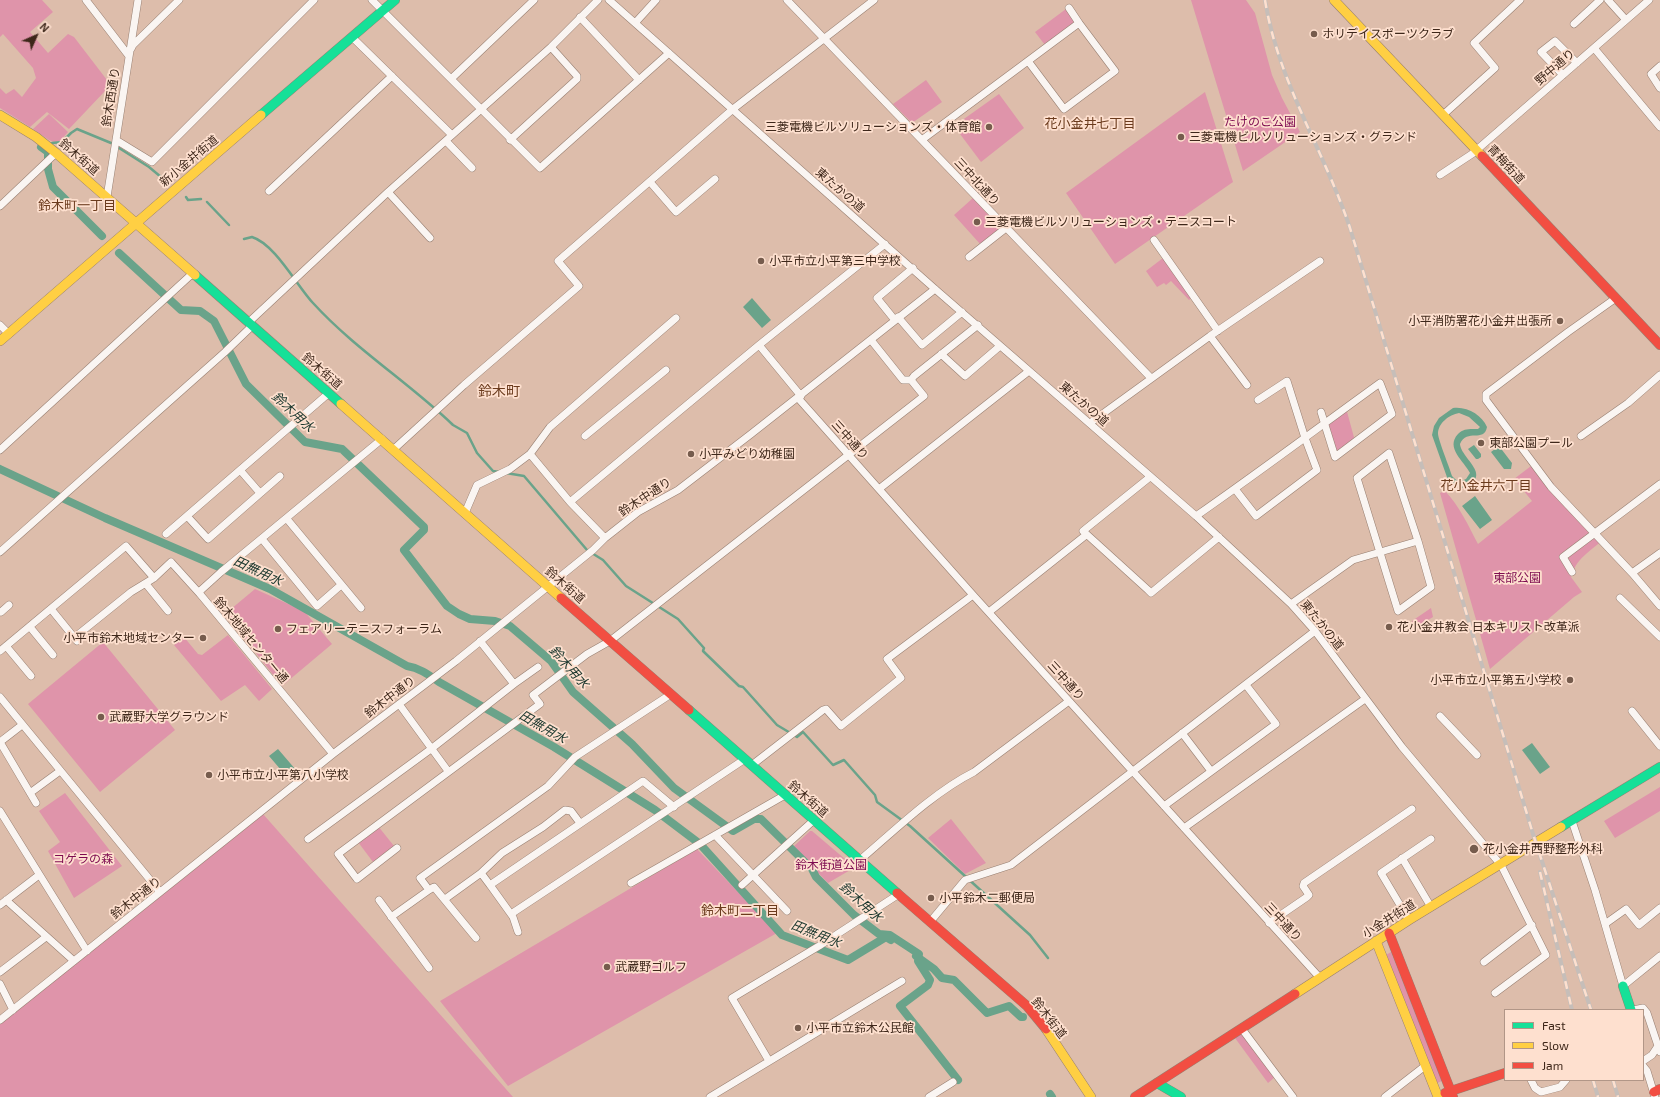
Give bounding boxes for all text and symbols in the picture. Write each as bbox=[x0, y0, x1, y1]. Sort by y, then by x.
north arrow bbox=[16, 16, 56, 56]
text: N bbox=[37, 20, 52, 35]
place label: ホリデイスポーツクラブ bbox=[1322, 27, 1454, 41]
marker: ホリデイスポーツクラブ bbox=[1309, 29, 1319, 39]
street label: 野中通り bbox=[1532, 46, 1578, 88]
street label: 鈴木西通り bbox=[99, 66, 123, 128]
park label: たけのこ公園 bbox=[1224, 115, 1296, 129]
district label: 花小金井七丁目 bbox=[1045, 116, 1135, 132]
place label: 三菱電機ビルソリューションズ・体育館 bbox=[765, 120, 981, 134]
marker: 三菱電機ビルソリューションズ・体育館 bbox=[984, 122, 994, 132]
place label: 三菱電機ビルソリューションズ・グランド bbox=[1189, 130, 1417, 144]
street label: 新小金井街道 bbox=[157, 132, 221, 190]
marker: 三菱電機ビルソリューションズ・グランド bbox=[1176, 132, 1186, 142]
street label: 鈴木街道 bbox=[56, 136, 102, 178]
street label: 青梅街道 bbox=[1484, 142, 1528, 186]
street label: 三中北通り bbox=[951, 155, 1003, 209]
street label: 東たかの道 bbox=[813, 165, 867, 215]
district label: 鈴木町一丁目 bbox=[38, 198, 116, 214]
place label: 三菱電機ビルソリューションズ・テニスコート bbox=[985, 215, 1237, 229]
marker: 三菱電機ビルソリューションズ・テニスコート bbox=[972, 217, 982, 227]
place label: 小平市立小平第三中学校 bbox=[769, 254, 901, 268]
marker: 小平市立小平第三中学校 bbox=[756, 256, 766, 266]
place label: 小平消防署花小金井出張所 bbox=[1408, 314, 1552, 328]
marker: 小平消防署花小金井出張所 bbox=[1555, 316, 1565, 326]
street label: 鈴木街道 bbox=[299, 350, 345, 392]
street label: 東たかの道 bbox=[1057, 379, 1111, 429]
district label: 鈴木町 bbox=[478, 383, 520, 399]
water label: 鈴木用水 bbox=[269, 389, 317, 435]
street label: 三中通り bbox=[829, 417, 871, 463]
place label: 東部公園プール bbox=[1489, 436, 1573, 450]
marker: 東部公園プール bbox=[1476, 438, 1486, 448]
place label: 小平みどり幼稚園 bbox=[699, 447, 795, 461]
marker: 小平みどり幼稚園 bbox=[686, 449, 696, 459]
street label: 鈴木中通り bbox=[616, 475, 674, 519]
district label: 花小金井六丁目 bbox=[1441, 478, 1531, 494]
water label: 田無用水 bbox=[231, 553, 285, 589]
street label: 鈴木街道 bbox=[542, 564, 588, 606]
park label: 東部公園 bbox=[1493, 571, 1541, 585]
street label: 鈴木地域センター通 bbox=[211, 594, 291, 686]
street label: 東たかの道 bbox=[1298, 597, 1346, 653]
place label: 花小金井教会 日本キリスト改革派 bbox=[1397, 620, 1580, 634]
place label: フェアリーテニスフォーラム bbox=[286, 622, 442, 636]
marker: 花小金井教会 日本キリスト改革派 bbox=[1384, 622, 1394, 632]
marker: フェアリーテニスフォーラム bbox=[273, 624, 283, 634]
place label: 小平市鈴木地域センター bbox=[63, 631, 195, 645]
marker: 小平市鈴木地域センター bbox=[198, 633, 208, 643]
water label: 鈴木用水 bbox=[546, 642, 592, 692]
street label: 三中通り bbox=[1045, 658, 1087, 704]
street label: 鈴木中通り bbox=[362, 673, 418, 721]
place label: 小平市立小平第五小学校 bbox=[1430, 673, 1562, 687]
marker: 小平市立小平第五小学校 bbox=[1565, 675, 1575, 685]
water label: 田無用水 bbox=[517, 707, 569, 747]
place label: 武蔵野大学グラウンド bbox=[109, 710, 229, 724]
marker: 武蔵野大学グラウンド bbox=[96, 712, 106, 722]
place label: 小平市立小平第八小学校 bbox=[217, 768, 349, 782]
marker: 小平市立小平第八小学校 bbox=[204, 770, 214, 780]
street label: 鈴木街道 bbox=[785, 778, 831, 820]
place label: 花小金井西野整形外科 bbox=[1483, 842, 1603, 856]
marker: 花小金井西野整形外科 bbox=[1468, 843, 1480, 855]
park label: コゲラの森 bbox=[53, 852, 113, 866]
park label: 鈴木街道公園 bbox=[795, 858, 867, 872]
street label: 鈴木中通り bbox=[108, 874, 164, 922]
water label: 鈴木用水 bbox=[836, 879, 886, 925]
place label: 小平鈴木二郵便局 bbox=[939, 891, 1035, 905]
marker: 小平鈴木二郵便局 bbox=[926, 893, 936, 903]
street label: 小金井街道 bbox=[1360, 897, 1418, 941]
street label: 三中通り bbox=[1261, 900, 1305, 944]
district label: 鈴木町二丁目 bbox=[701, 903, 779, 919]
water label: 田無用水 bbox=[789, 917, 843, 951]
place label: 武蔵野ゴルフ bbox=[615, 960, 687, 974]
marker: 武蔵野ゴルフ bbox=[602, 962, 612, 972]
street label: 鈴木街道 bbox=[1029, 995, 1069, 1041]
legend bbox=[1504, 1009, 1644, 1081]
text: Fast bbox=[1542, 1018, 1565, 1032]
place label: 小平市立鈴木公民館 bbox=[806, 1021, 914, 1035]
marker: 小平市立鈴木公民館 bbox=[793, 1023, 803, 1033]
text: Slow bbox=[1542, 1038, 1569, 1052]
text: Jam bbox=[1542, 1058, 1563, 1072]

